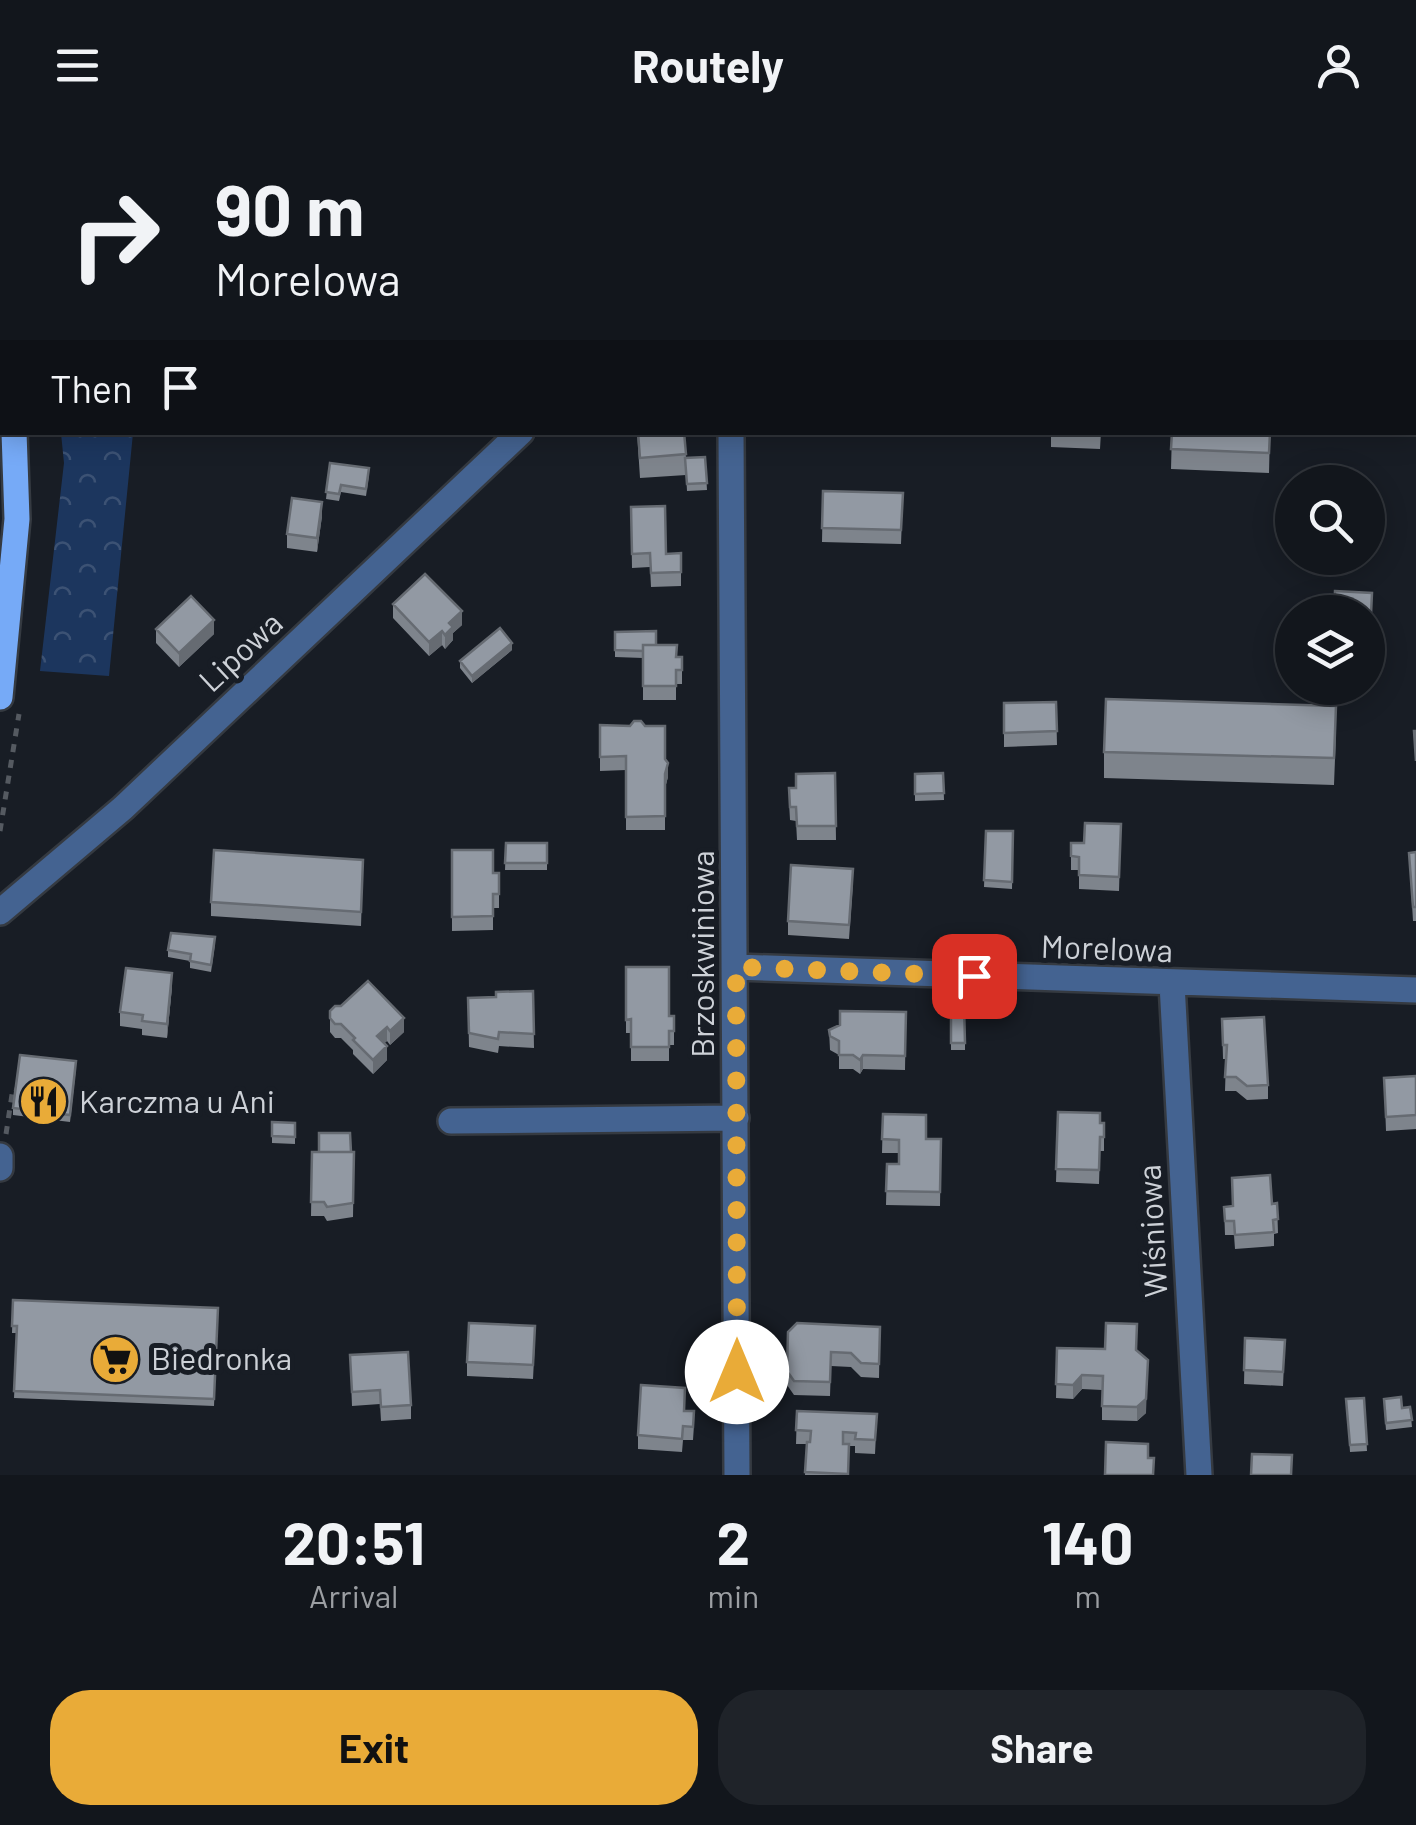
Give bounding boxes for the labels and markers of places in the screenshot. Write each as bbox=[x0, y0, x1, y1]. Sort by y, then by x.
pin bbox=[932, 934, 1017, 1019]
restaurant icon: Karczma u Ani bbox=[18, 1076, 70, 1128]
place label: Karczma u Ani bbox=[79, 1081, 275, 1119]
supermarket icon: Biedronka bbox=[90, 1333, 142, 1385]
place label: Biedronka bbox=[151, 1338, 292, 1376]

